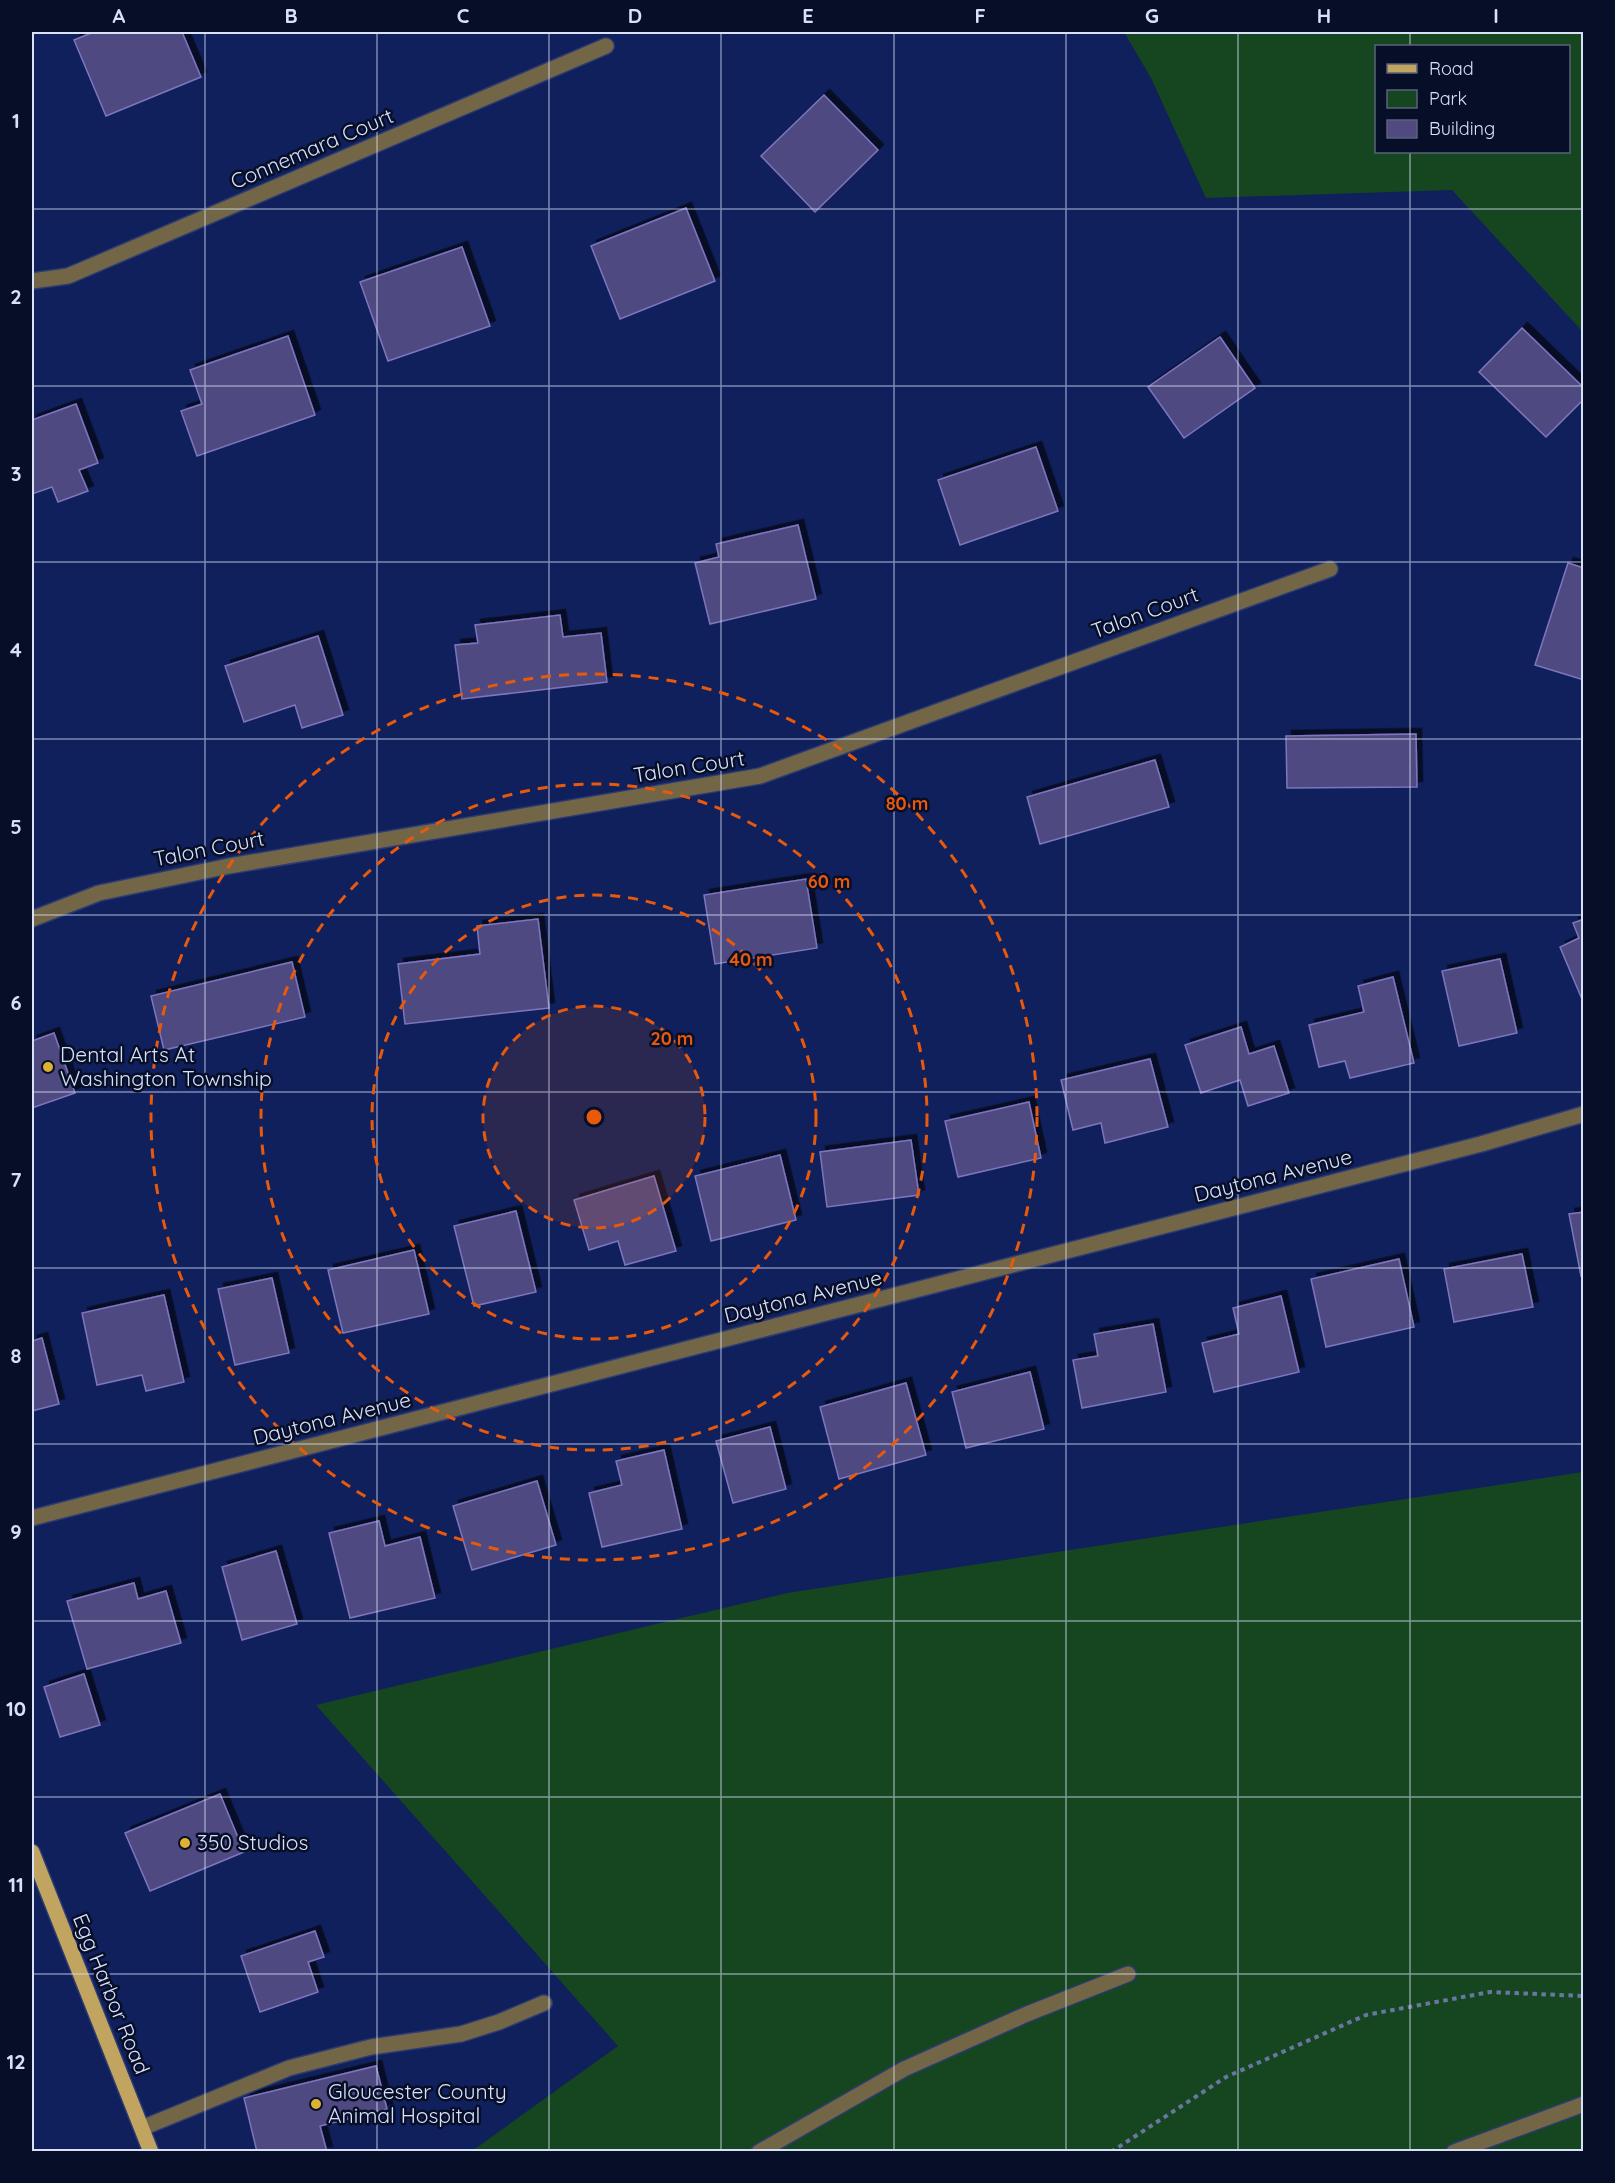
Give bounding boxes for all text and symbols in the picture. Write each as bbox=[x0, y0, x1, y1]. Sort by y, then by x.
text: A bbox=[113, 3, 126, 28]
text: B bbox=[284, 3, 298, 28]
text: C bbox=[457, 3, 470, 28]
text: D bbox=[628, 3, 642, 28]
text: E bbox=[802, 3, 814, 28]
text: F bbox=[974, 3, 986, 28]
text: G bbox=[1145, 3, 1159, 28]
text: H bbox=[1317, 3, 1331, 28]
text: I bbox=[1493, 3, 1499, 28]
legend bbox=[1375, 45, 1570, 153]
text: Road bbox=[1429, 57, 1474, 80]
text: Park bbox=[1429, 87, 1467, 110]
street label: Connemara Court bbox=[226, 102, 397, 194]
text: 1 bbox=[12, 108, 20, 133]
text: Building bbox=[1429, 117, 1495, 140]
text: 2 bbox=[10, 284, 22, 309]
text: 3 bbox=[11, 461, 21, 486]
street label: Talon Court bbox=[1088, 581, 1202, 643]
text: 4 bbox=[10, 637, 22, 662]
street label: Talon Court bbox=[631, 744, 746, 788]
text: 80 m bbox=[886, 792, 928, 815]
text: 5 bbox=[10, 814, 22, 839]
street label: Talon Court bbox=[151, 825, 266, 871]
text: 60 m bbox=[808, 870, 850, 893]
text: 40 m bbox=[729, 948, 773, 971]
text: 6 bbox=[10, 990, 22, 1015]
text: 20 m bbox=[651, 1027, 693, 1050]
place label: Dental Arts At Washington Township bbox=[60, 1041, 272, 1091]
marker: Dental Arts At Washington Township bbox=[41, 1060, 55, 1074]
centre of rings bbox=[584, 1107, 604, 1127]
street label: Daytona Avenue bbox=[1191, 1143, 1354, 1207]
text: 7 bbox=[11, 1167, 22, 1192]
street label: Daytona Avenue bbox=[721, 1264, 884, 1328]
text: 8 bbox=[11, 1343, 22, 1368]
street label: Daytona Avenue bbox=[250, 1386, 413, 1450]
text: 9 bbox=[10, 1519, 22, 1544]
text: 10 bbox=[6, 1696, 26, 1721]
place label: 350 Studios bbox=[197, 1829, 308, 1855]
marker: 350 Studios bbox=[178, 1836, 192, 1850]
text: 11 bbox=[8, 1872, 24, 1897]
street label: Egg Harbor Road bbox=[68, 1910, 156, 2078]
text: 12 bbox=[6, 2049, 26, 2074]
place label: Gloucester County Animal Hospital bbox=[328, 2078, 507, 2128]
marker: Gloucester County Animal Hospital bbox=[309, 2097, 323, 2111]

